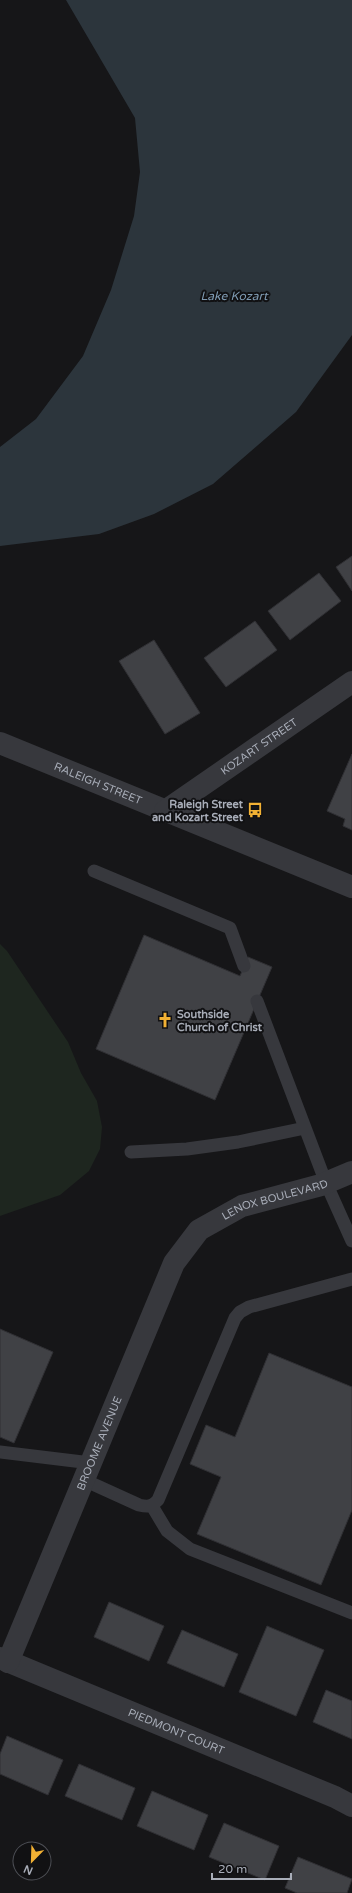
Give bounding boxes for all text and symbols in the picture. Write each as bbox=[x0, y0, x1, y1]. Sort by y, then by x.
water label: Lake Kozart bbox=[200, 289, 269, 303]
street label: KOZART STREET bbox=[218, 716, 300, 778]
street label: RALEIGH STREET bbox=[52, 760, 144, 807]
place label: Raleigh Street and Kozart Street bbox=[152, 798, 244, 824]
bus stop icon: Raleigh Street and Kozart Street bbox=[246, 801, 264, 819]
place label: Southside Church of Christ bbox=[177, 1008, 263, 1034]
church icon: Southside Church of Christ bbox=[156, 1011, 174, 1029]
street label: LENOX BOULEVARD bbox=[220, 1177, 330, 1223]
street label: BROOME AVENUE bbox=[74, 1394, 125, 1492]
street label: PIEDMONT COURT bbox=[126, 1706, 227, 1758]
north arrow bbox=[12, 1841, 52, 1881]
scale bar bbox=[212, 1855, 291, 1881]
text: N bbox=[22, 1862, 35, 1877]
text: 20 m bbox=[218, 1862, 247, 1876]

